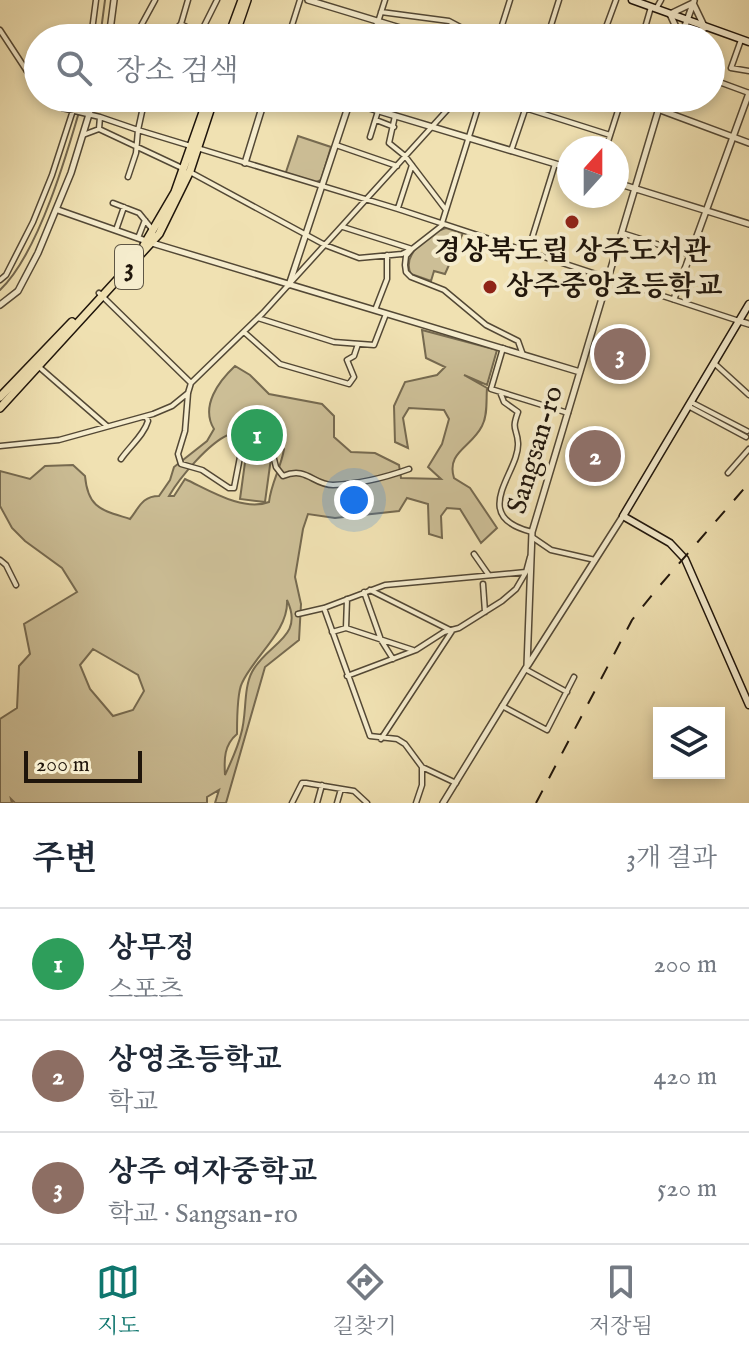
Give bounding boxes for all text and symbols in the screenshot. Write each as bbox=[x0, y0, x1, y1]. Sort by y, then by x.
search box bbox=[24, 24, 725, 112]
icon: search bbox=[52, 46, 96, 90]
text: 장소 검색 bbox=[116, 53, 238, 91]
north arrow bbox=[557, 136, 629, 208]
marker: 경상북도립 상주도서관 bbox=[563, 213, 581, 231]
place label: 경상북도립 상주도서관 bbox=[434, 235, 711, 270]
road number: 3 bbox=[115, 245, 143, 289]
place label: 상주중앙초등학교 bbox=[506, 270, 722, 305]
marker: 상주중앙초등학교 bbox=[481, 278, 499, 296]
pin: 3 bbox=[594, 324, 646, 384]
street label: Sangsan-ro bbox=[500, 382, 572, 518]
pin: 1 bbox=[231, 405, 283, 465]
pin: 2 bbox=[569, 426, 621, 486]
your location bbox=[334, 480, 374, 520]
map controls bbox=[653, 707, 725, 779]
button: layers bbox=[653, 707, 725, 779]
scale bar bbox=[24, 747, 142, 783]
text: 200 m bbox=[36, 751, 90, 779]
text: 주변 bbox=[32, 838, 98, 881]
text: 3개 결과 bbox=[626, 842, 717, 875]
text: 상무정 bbox=[108, 930, 195, 968]
text: 1 bbox=[53, 948, 63, 981]
text: 200 m bbox=[653, 948, 717, 981]
text: 스포츠 bbox=[108, 974, 183, 1007]
text: 상영초등학교 bbox=[108, 1042, 282, 1080]
text: 2 bbox=[52, 1060, 64, 1093]
text: 420 m bbox=[654, 1060, 717, 1093]
text: 학교 bbox=[108, 1086, 158, 1119]
text: 상주 여자중학교 bbox=[108, 1154, 317, 1192]
text: 3 bbox=[53, 1172, 63, 1205]
text: 520 m bbox=[657, 1172, 717, 1205]
text: 학교 · Sangsan-ro bbox=[108, 1198, 298, 1231]
tab: 지도 bbox=[96, 1260, 140, 1341]
tab: 길찾기 bbox=[333, 1260, 396, 1341]
tab: 저장됨 bbox=[589, 1260, 653, 1341]

